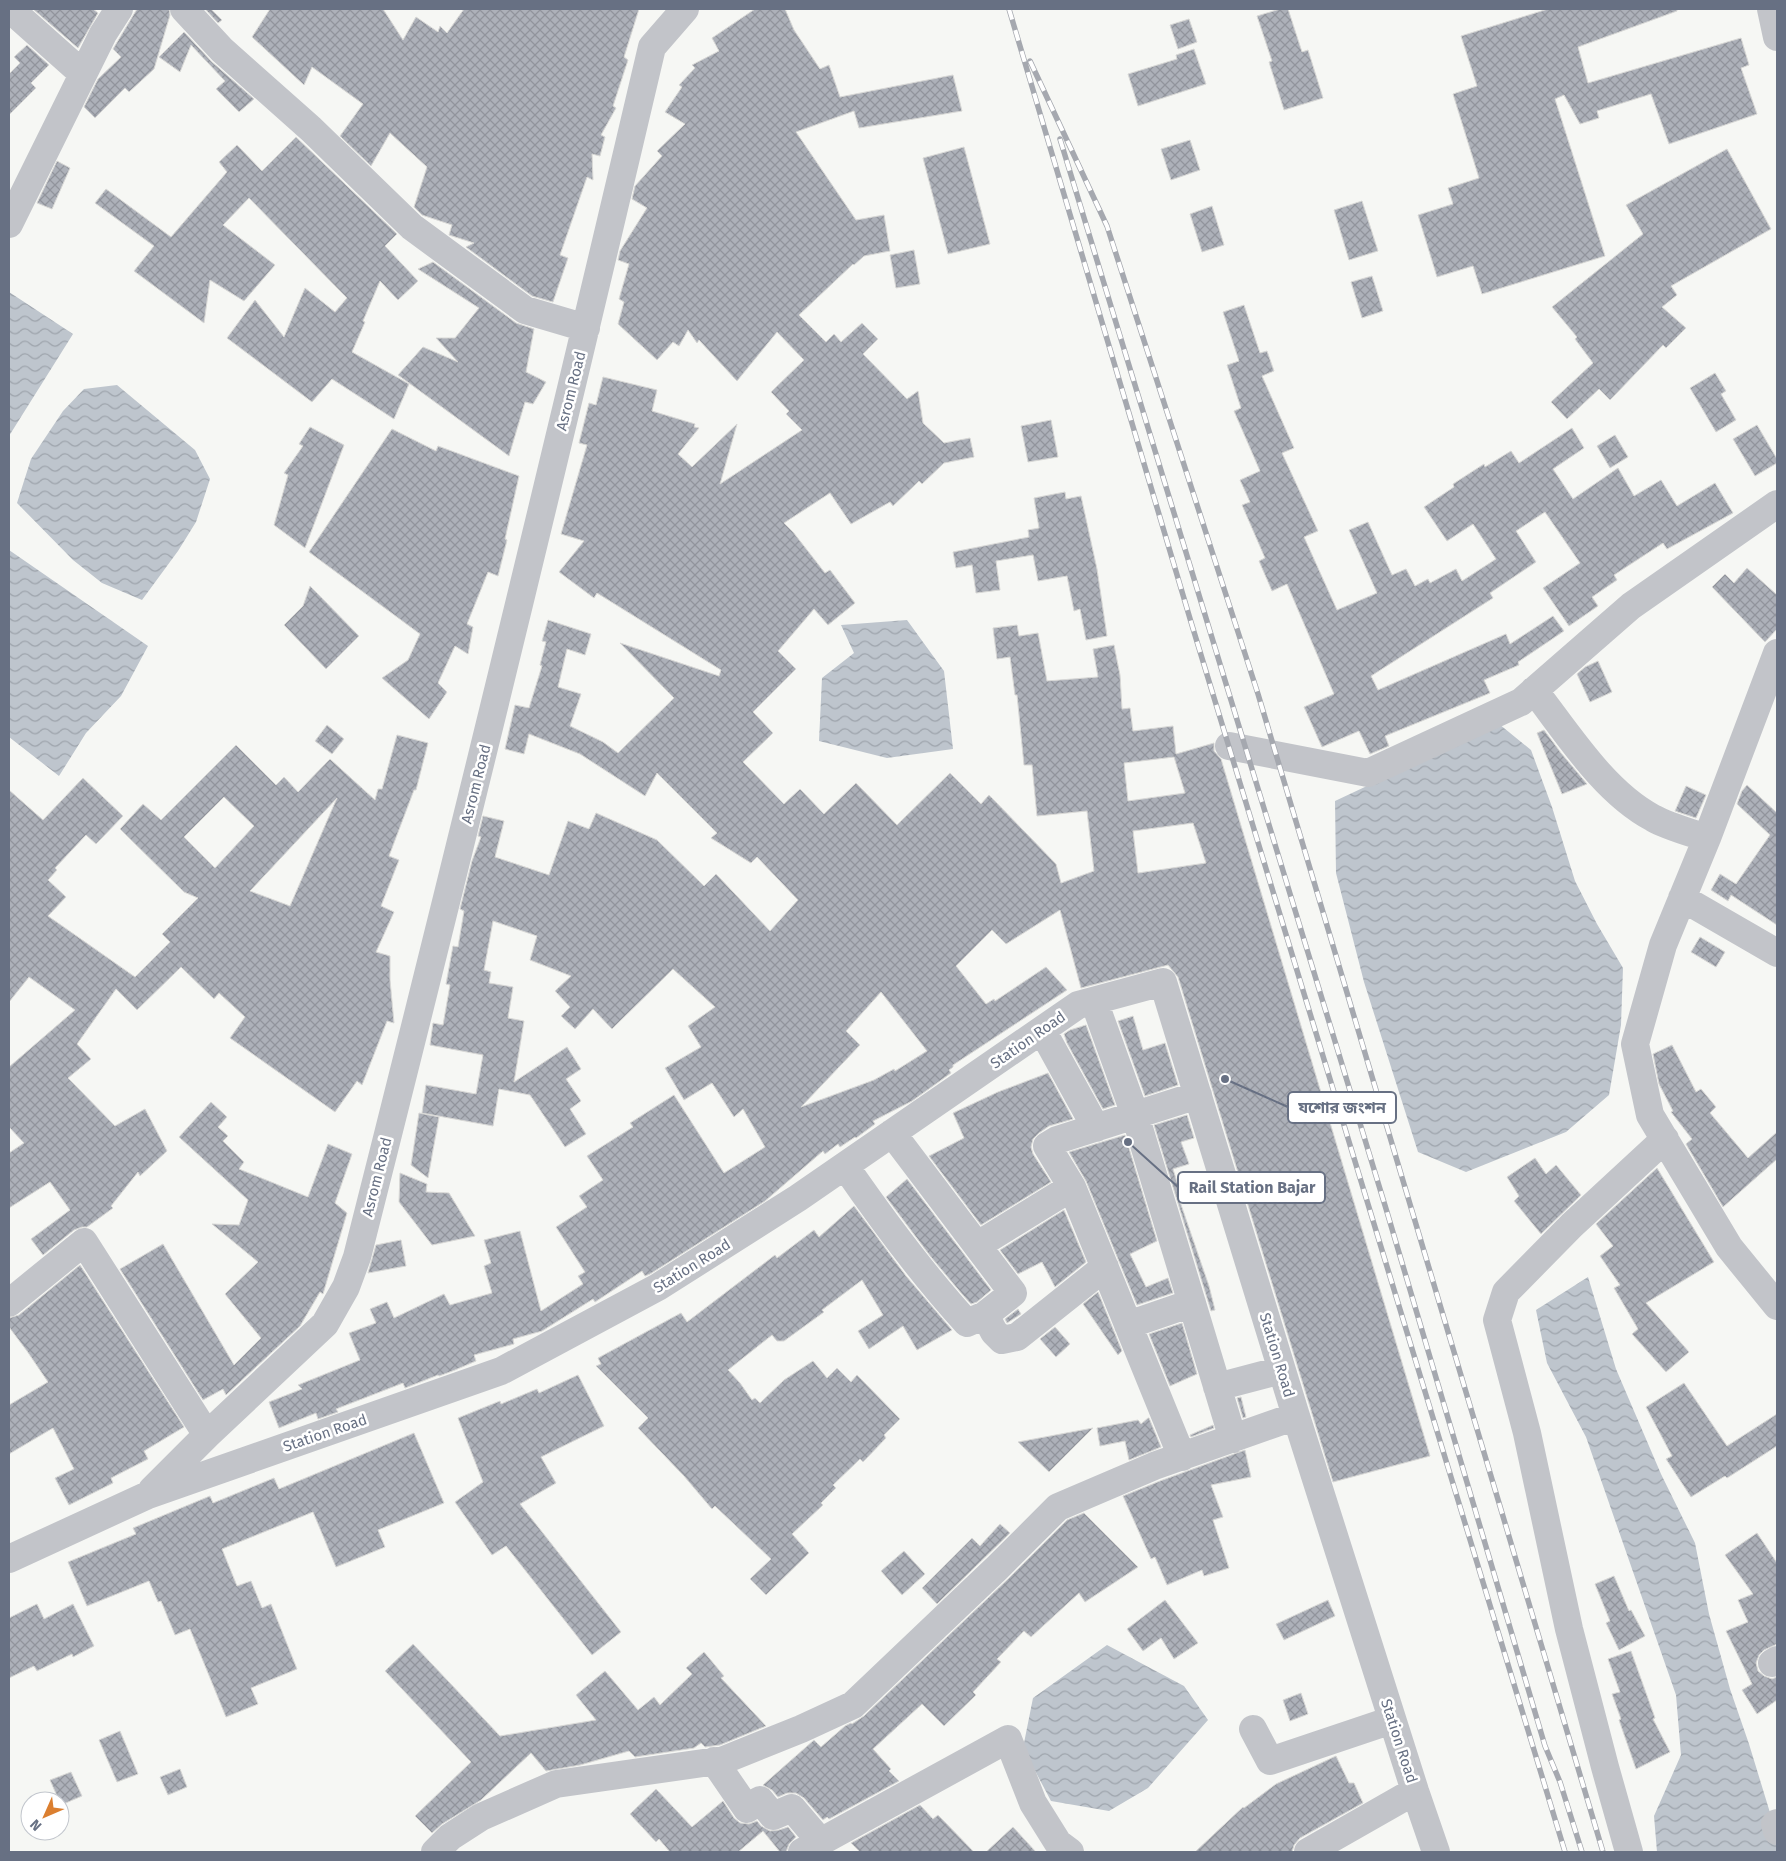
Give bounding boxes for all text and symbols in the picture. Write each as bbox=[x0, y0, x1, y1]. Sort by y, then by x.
street label: Asrom Road bbox=[552, 349, 590, 433]
street label: Asrom Road bbox=[457, 742, 495, 826]
street label: Station Road bbox=[987, 1008, 1069, 1072]
callout: যশোর জংশন bbox=[1288, 1092, 1396, 1123]
text: যশোর জংশন bbox=[1297, 1098, 1387, 1117]
street label: Asrom Road bbox=[358, 1135, 396, 1219]
callout: Rail Station Bajar bbox=[1178, 1172, 1325, 1203]
text: Rail Station Bajar bbox=[1189, 1178, 1316, 1197]
street label: Station Road bbox=[650, 1235, 734, 1297]
street label: Station Road bbox=[1256, 1311, 1298, 1399]
street label: Station Road bbox=[281, 1410, 369, 1456]
street label: Station Road bbox=[1377, 1697, 1421, 1785]
north arrow bbox=[20, 1791, 70, 1841]
text: N bbox=[27, 1816, 45, 1834]

